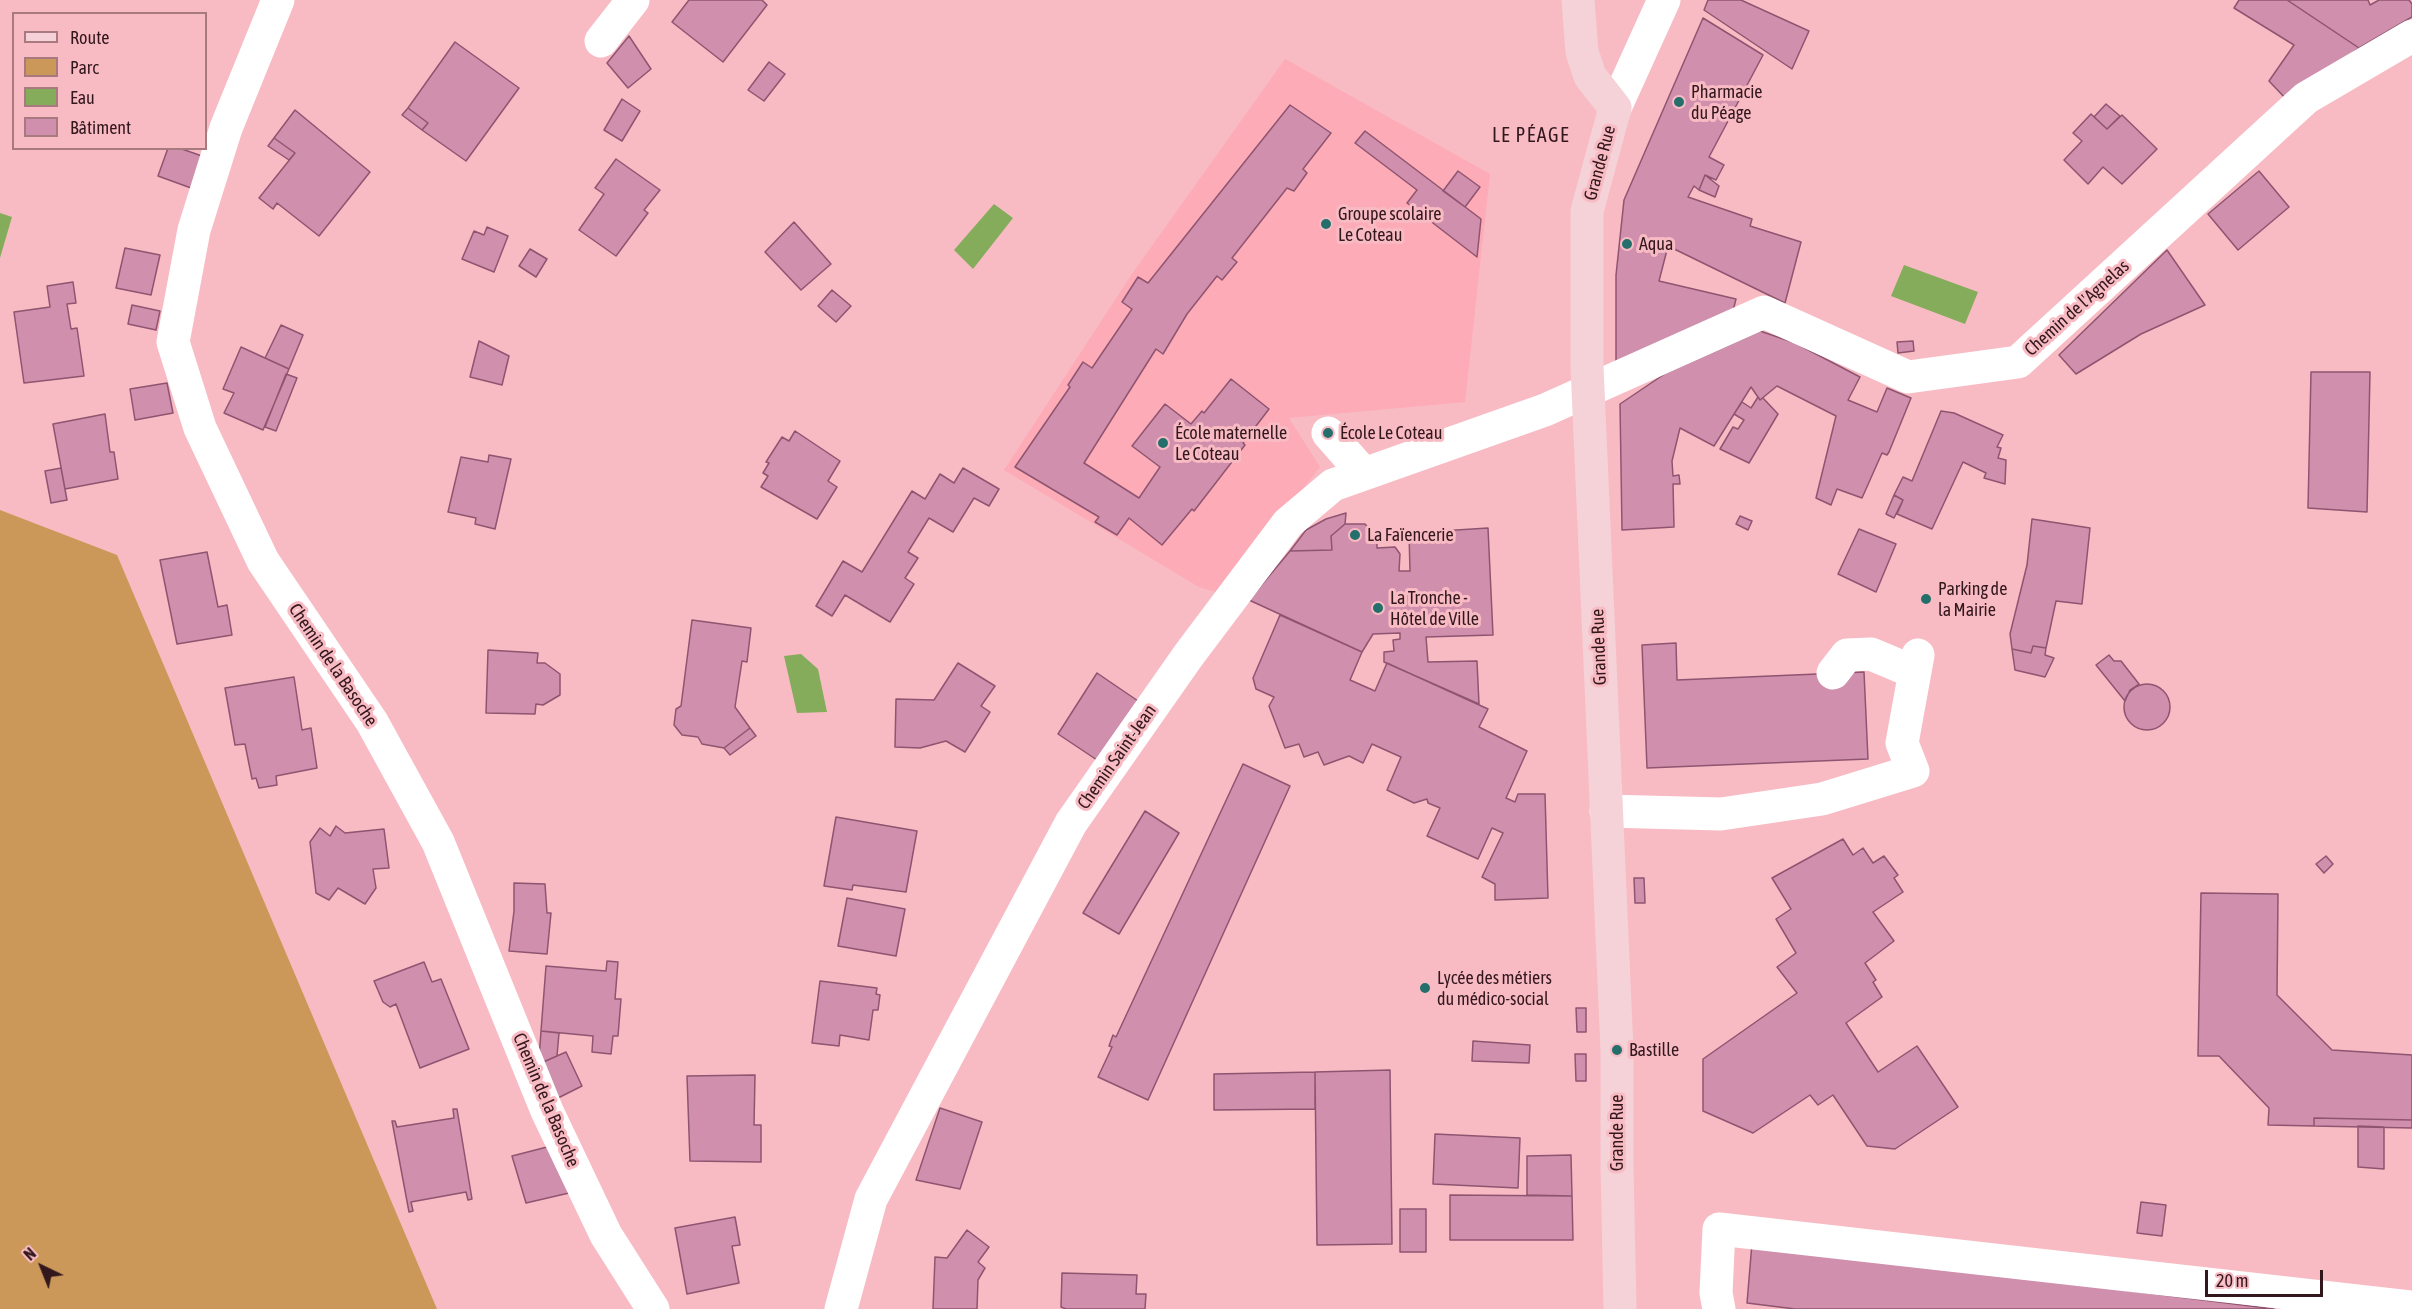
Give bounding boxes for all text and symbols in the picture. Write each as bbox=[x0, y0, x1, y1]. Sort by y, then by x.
legend bbox=[12, 12, 207, 150]
text: Route bbox=[70, 27, 109, 48]
text: Parc bbox=[70, 57, 99, 78]
place label: Pharmacie du Péage bbox=[1691, 81, 1763, 124]
text: Eau bbox=[70, 87, 95, 108]
marker: Pharmacie du Péage bbox=[1672, 95, 1686, 109]
text: Bâtiment bbox=[70, 117, 131, 138]
street label: Grande Rue bbox=[1580, 123, 1620, 203]
district label: LE PÉAGE bbox=[1492, 124, 1570, 148]
place label: Groupe scolaire Le Coteau bbox=[1338, 203, 1441, 246]
marker: Groupe scolaire Le Coteau bbox=[1319, 217, 1333, 231]
place label: Aqua bbox=[1639, 233, 1673, 255]
marker: Aqua bbox=[1620, 237, 1634, 251]
street label: Chemin de l'Agnelas bbox=[2020, 255, 2134, 361]
place label: École maternelle Le Coteau bbox=[1175, 422, 1287, 464]
place label: École Le Coteau bbox=[1340, 422, 1442, 444]
marker: École Le Coteau bbox=[1321, 426, 1335, 440]
marker: École maternelle Le Coteau bbox=[1156, 436, 1170, 450]
place label: La Faïencerie bbox=[1367, 524, 1454, 546]
marker: La Faïencerie bbox=[1348, 528, 1362, 542]
place label: Parking de la Mairie bbox=[1938, 578, 2007, 620]
place label: La Tronche - Hôtel de Ville bbox=[1390, 587, 1479, 630]
marker: Parking de la Mairie bbox=[1919, 592, 1933, 606]
street label: Chemin de la Basoche bbox=[284, 600, 382, 730]
marker: La Tronche - Hôtel de Ville bbox=[1371, 601, 1385, 615]
street label: Grande Rue bbox=[1587, 608, 1611, 686]
street label: Chemin Saint-Jean bbox=[1073, 701, 1161, 813]
place label: Lycée des métiers du médico-social bbox=[1437, 967, 1552, 1010]
marker: Lycée des métiers du médico-social bbox=[1418, 981, 1432, 995]
street label: Chemin de la Basoche bbox=[508, 1030, 584, 1170]
place label: Bastille bbox=[1629, 1039, 1679, 1061]
marker: Bastille bbox=[1610, 1043, 1624, 1057]
street label: Grande Rue bbox=[1606, 1095, 1628, 1171]
north arrow bbox=[12, 1237, 72, 1297]
text: N bbox=[20, 1244, 39, 1264]
scale bar bbox=[2208, 1258, 2326, 1296]
text: 20 m bbox=[2216, 1270, 2248, 1291]

